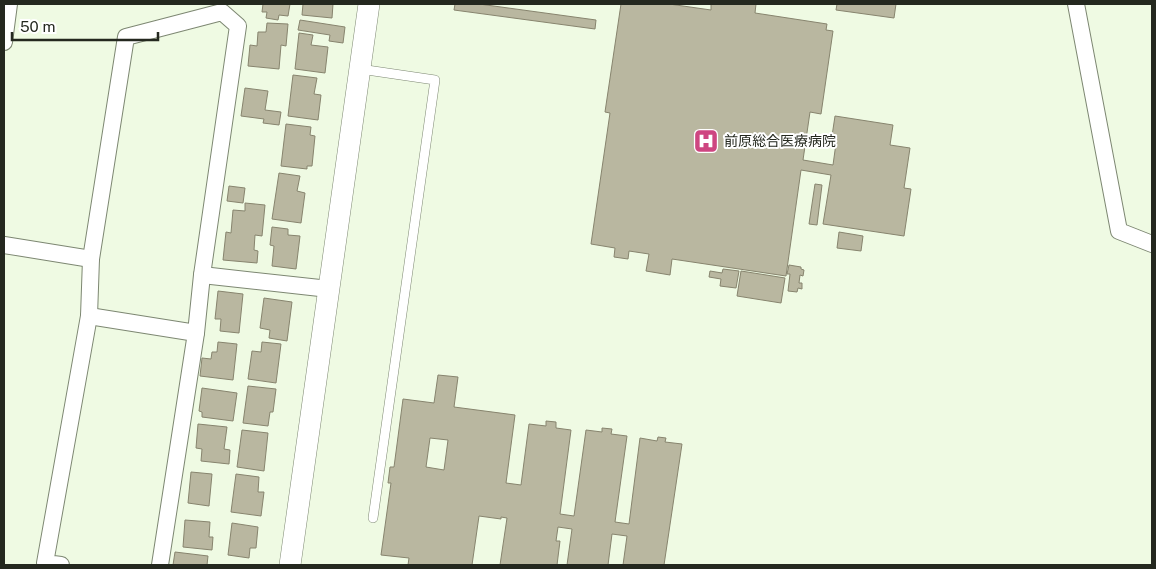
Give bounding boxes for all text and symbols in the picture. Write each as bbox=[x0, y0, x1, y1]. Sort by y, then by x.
scale bar bbox=[12, 10, 159, 42]
text: 50 m bbox=[20, 18, 55, 35]
hospital icon: 前原総合医療病院 bbox=[693, 128, 719, 154]
place label: 前原総合医療病院 bbox=[724, 133, 836, 149]

